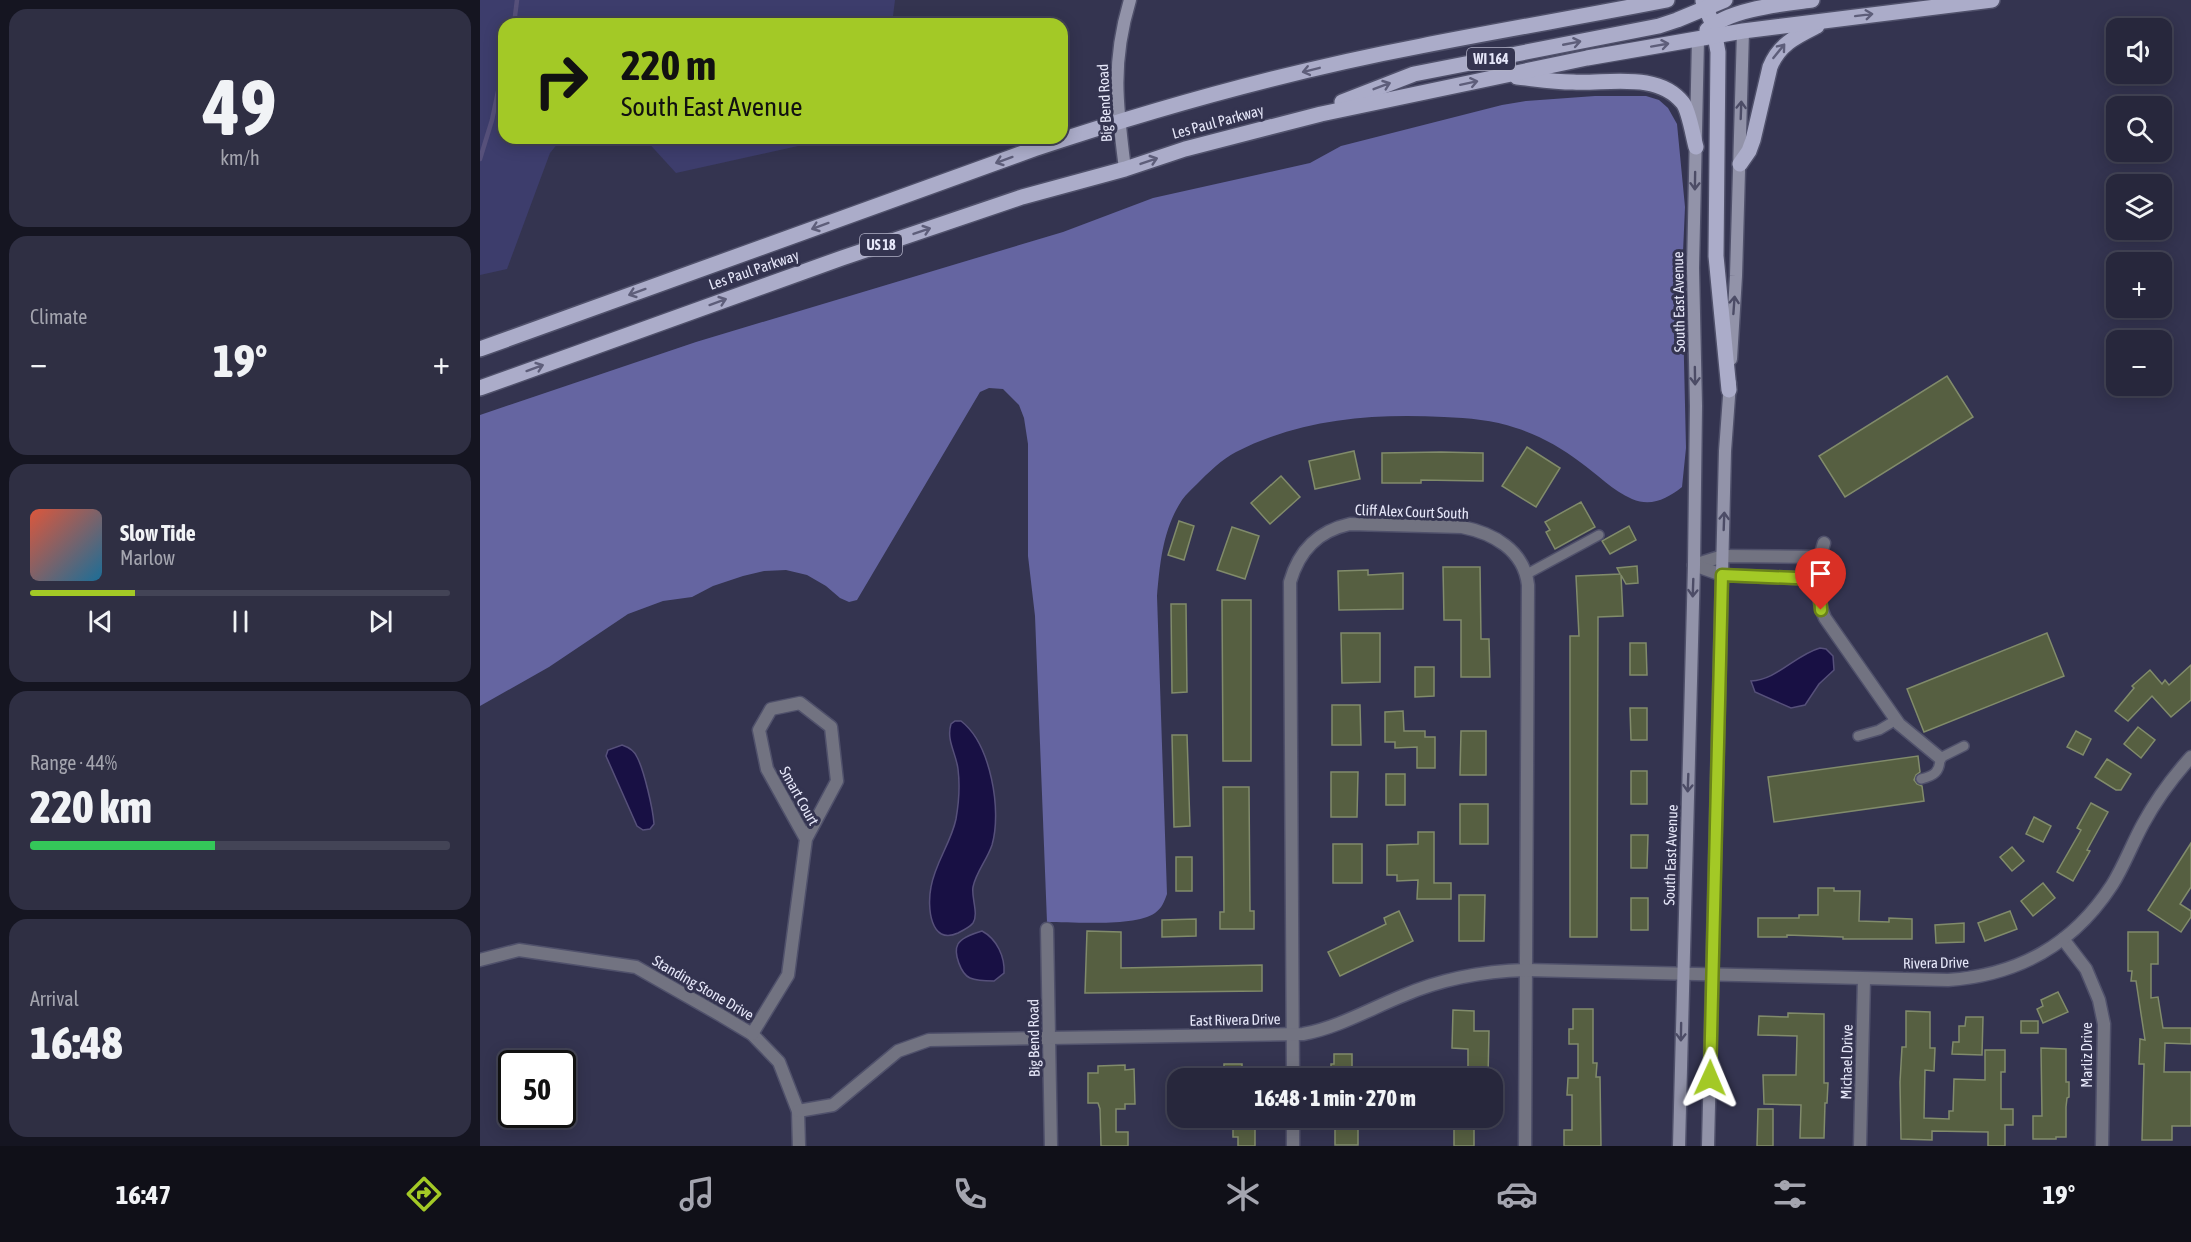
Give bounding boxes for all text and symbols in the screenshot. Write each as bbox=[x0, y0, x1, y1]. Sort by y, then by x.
one-way arrow bbox=[1853, 9, 1873, 20]
map controls bbox=[2106, 18, 2172, 396]
button: sound bbox=[2106, 18, 2172, 84]
one-way arrow bbox=[1562, 37, 1581, 48]
one-way arrow bbox=[1650, 39, 1669, 50]
text: 220 m bbox=[621, 41, 716, 89]
icon: right bbox=[522, 42, 600, 120]
one-way arrow bbox=[1773, 43, 1786, 59]
road number: WI 164 bbox=[1467, 48, 1515, 70]
text: 49 bbox=[203, 62, 277, 152]
street label: Big Bend Road bbox=[1094, 64, 1115, 142]
one-way arrow bbox=[1302, 65, 1321, 77]
one-way arrow bbox=[1459, 76, 1478, 88]
one-way arrow bbox=[1372, 80, 1391, 91]
text: South East Avenue bbox=[621, 91, 802, 122]
button: search bbox=[2106, 96, 2172, 162]
street label: Les Paul Parkway bbox=[1170, 101, 1266, 142]
one-way arrow bbox=[1735, 101, 1747, 121]
text: km/h bbox=[220, 146, 260, 169]
one-way arrow bbox=[1139, 155, 1158, 166]
one-way arrow bbox=[995, 156, 1013, 167]
one-way arrow bbox=[1689, 171, 1701, 191]
button: layers bbox=[2106, 174, 2172, 240]
one-way arrow bbox=[811, 221, 830, 232]
one-way arrow bbox=[912, 224, 931, 235]
road number: US 18 bbox=[860, 234, 902, 256]
street label: Les Paul Parkway bbox=[706, 246, 801, 293]
street label: South East Avenue bbox=[1669, 251, 1688, 353]
button: + bbox=[2106, 252, 2172, 318]
one-way arrow bbox=[628, 288, 646, 299]
one-way arrow bbox=[708, 295, 727, 306]
one-way arrow bbox=[1729, 296, 1740, 315]
text: Climate bbox=[30, 305, 87, 328]
button: − bbox=[2106, 330, 2172, 396]
text: 19° bbox=[213, 335, 267, 387]
text: − bbox=[30, 343, 47, 381]
text: + bbox=[433, 343, 450, 381]
one-way arrow bbox=[525, 362, 544, 373]
one-way arrow bbox=[1690, 366, 1701, 386]
street label: Cliff Alex Court South bbox=[1355, 501, 1469, 522]
one-way arrow bbox=[1718, 511, 1729, 531]
text: Slow Tide bbox=[120, 520, 196, 546]
text: Marlow bbox=[120, 546, 175, 569]
pin bbox=[1795, 548, 1846, 610]
icon: arrive bbox=[1804, 557, 1837, 590]
one-way arrow bbox=[1688, 577, 1699, 597]
icon: previous bbox=[84, 605, 117, 638]
icon: pause bbox=[224, 605, 257, 638]
icon: next bbox=[364, 605, 397, 638]
text: Range · 44% bbox=[30, 751, 117, 774]
street label: Smart Court bbox=[776, 763, 822, 828]
one-way arrow bbox=[1682, 772, 1694, 792]
text: 220 km bbox=[30, 781, 152, 833]
street label: South East Avenue bbox=[1660, 804, 1681, 906]
street label: Standing Stone Drive bbox=[650, 952, 757, 1024]
street label: Rivera Drive bbox=[1903, 953, 1969, 972]
text: Arrival bbox=[30, 987, 79, 1010]
street label: Big Bend Road bbox=[1024, 999, 1043, 1077]
street label: East Rivera Drive bbox=[1189, 1010, 1281, 1029]
text: 16:48 bbox=[30, 1017, 123, 1069]
one-way arrow bbox=[1675, 1022, 1687, 1042]
street label: Marliz Drive bbox=[2078, 1022, 2095, 1088]
street label: Michael Drive bbox=[1837, 1024, 1856, 1100]
position arrow bbox=[1678, 1046, 1742, 1110]
speed limit sign: 50 bbox=[498, 1050, 576, 1128]
text: 16:48 · 1 min · 270 m bbox=[1254, 1085, 1416, 1111]
icon: directions bbox=[403, 1173, 445, 1215]
icon: music bbox=[676, 1173, 718, 1215]
icon: phone bbox=[949, 1173, 991, 1215]
icon: climate bbox=[1222, 1173, 1264, 1215]
icon: car bbox=[1496, 1173, 1538, 1215]
icon: filters bbox=[1769, 1173, 1811, 1215]
text: 16:47 bbox=[116, 1179, 171, 1210]
text: 19° bbox=[2042, 1179, 2075, 1210]

